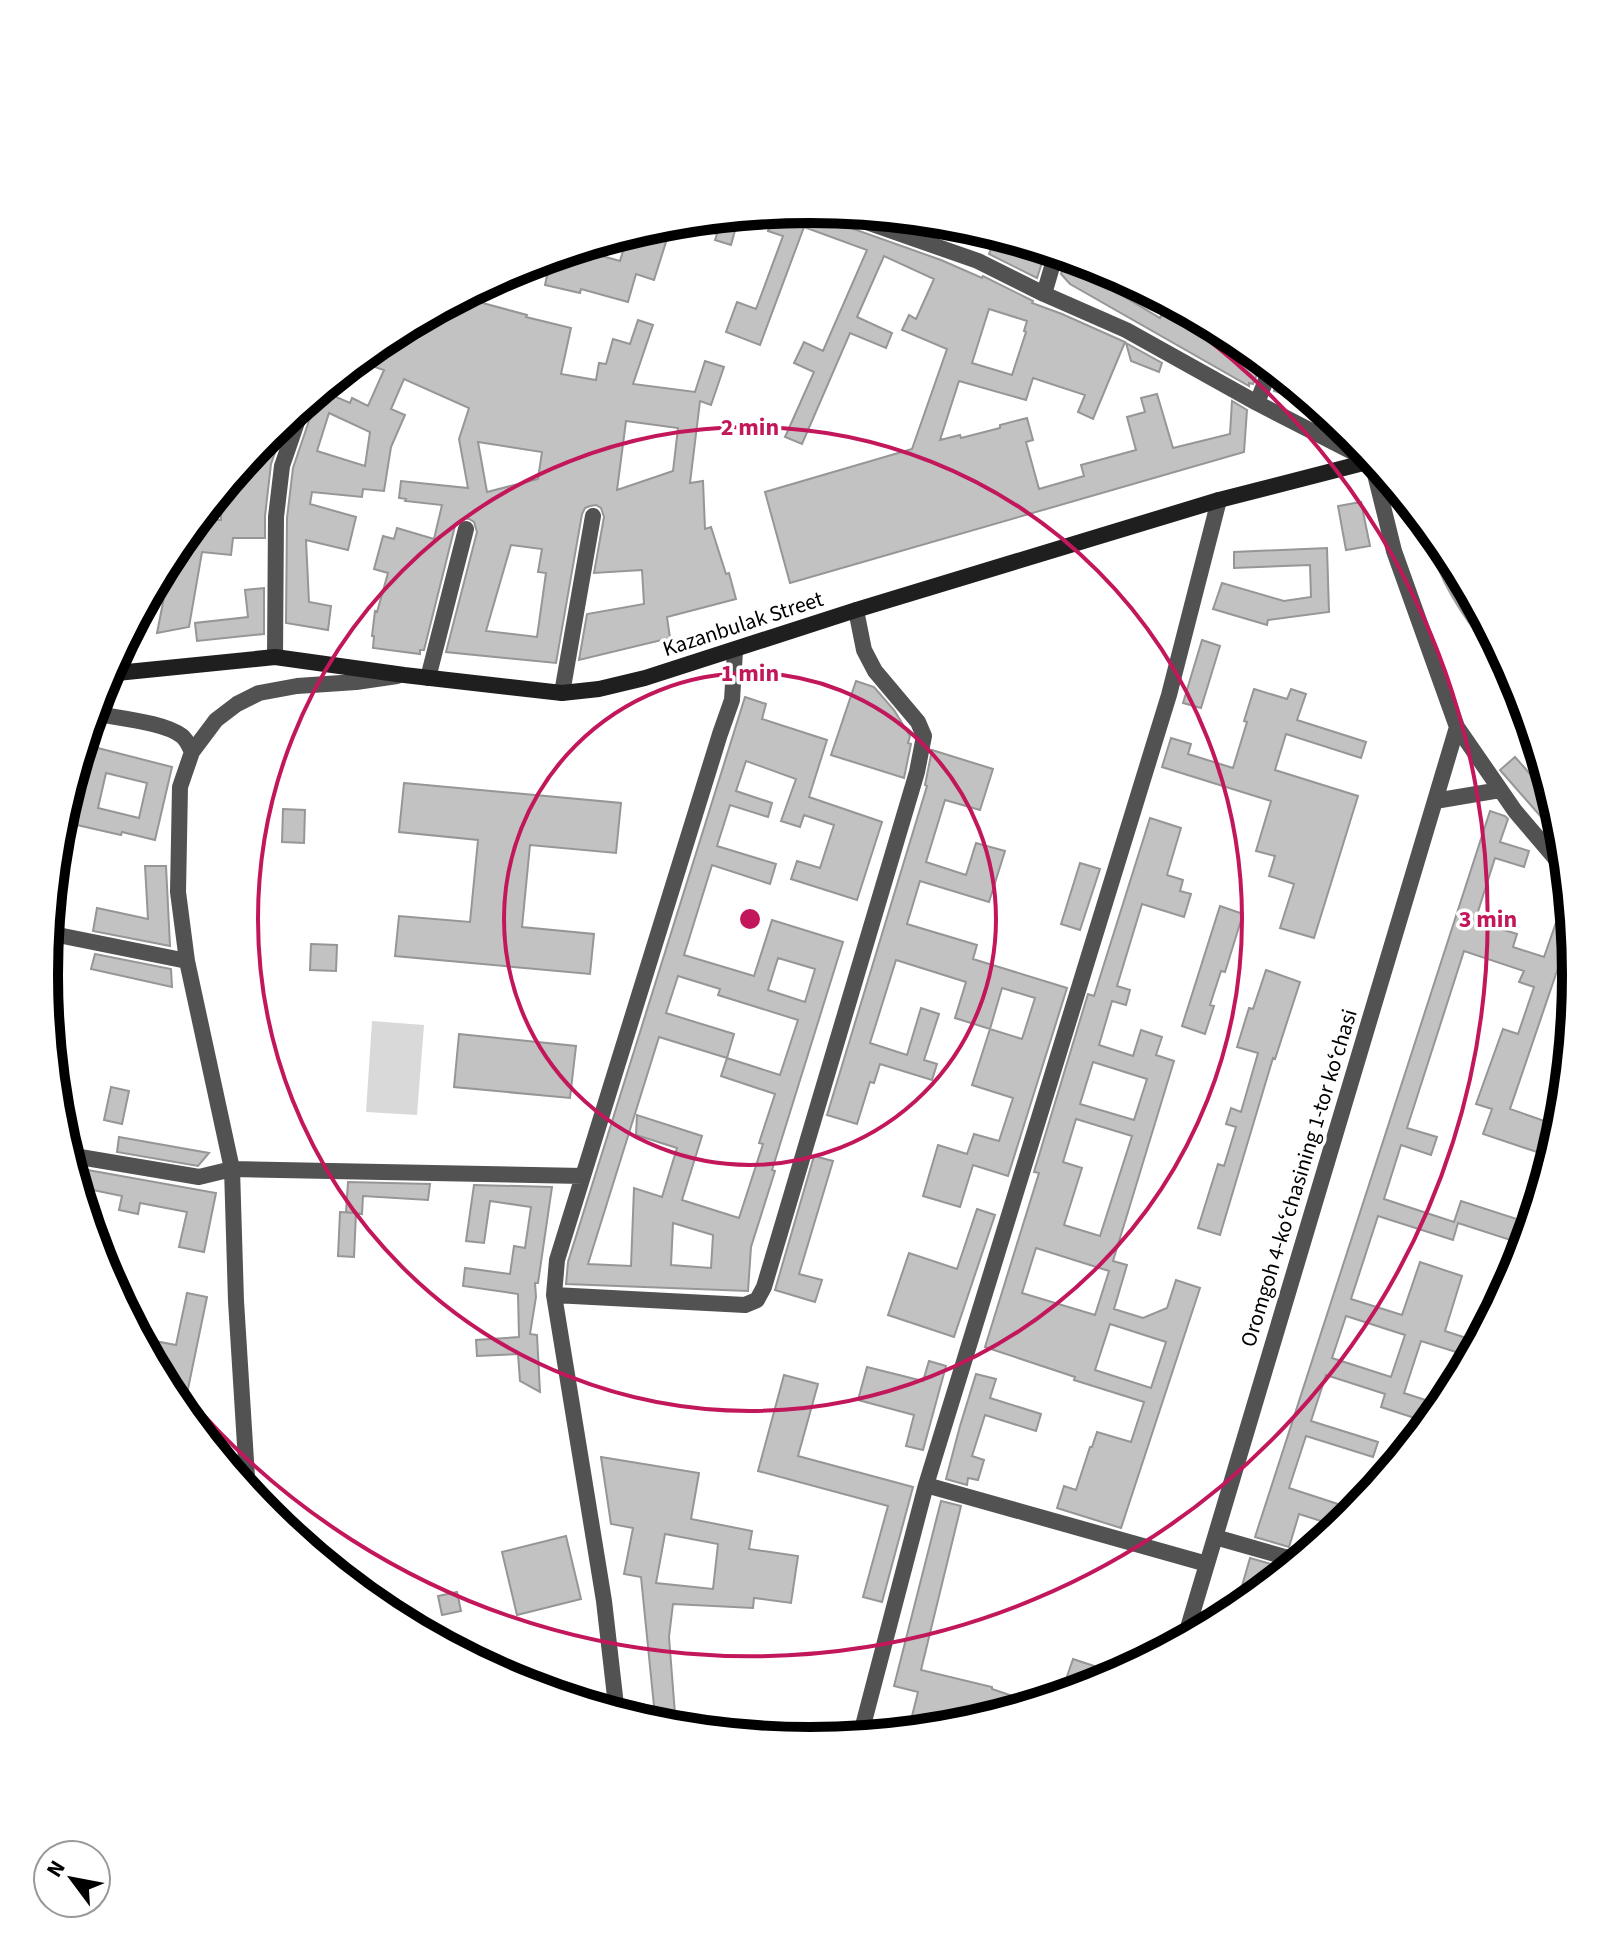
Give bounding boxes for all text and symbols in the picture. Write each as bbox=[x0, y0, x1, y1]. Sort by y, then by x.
text: 2 min bbox=[721, 410, 779, 445]
street label: Kazanbulak Street bbox=[659, 583, 828, 665]
text: 1 min bbox=[721, 656, 779, 691]
text: 3 min bbox=[1459, 902, 1517, 937]
centre of rings bbox=[736, 905, 764, 933]
street label: Oromgoh 4-koʻchasining 1-tor koʻchasi bbox=[1232, 1005, 1366, 1351]
north arrow bbox=[32, 1839, 112, 1919]
text: N bbox=[38, 1854, 73, 1884]

